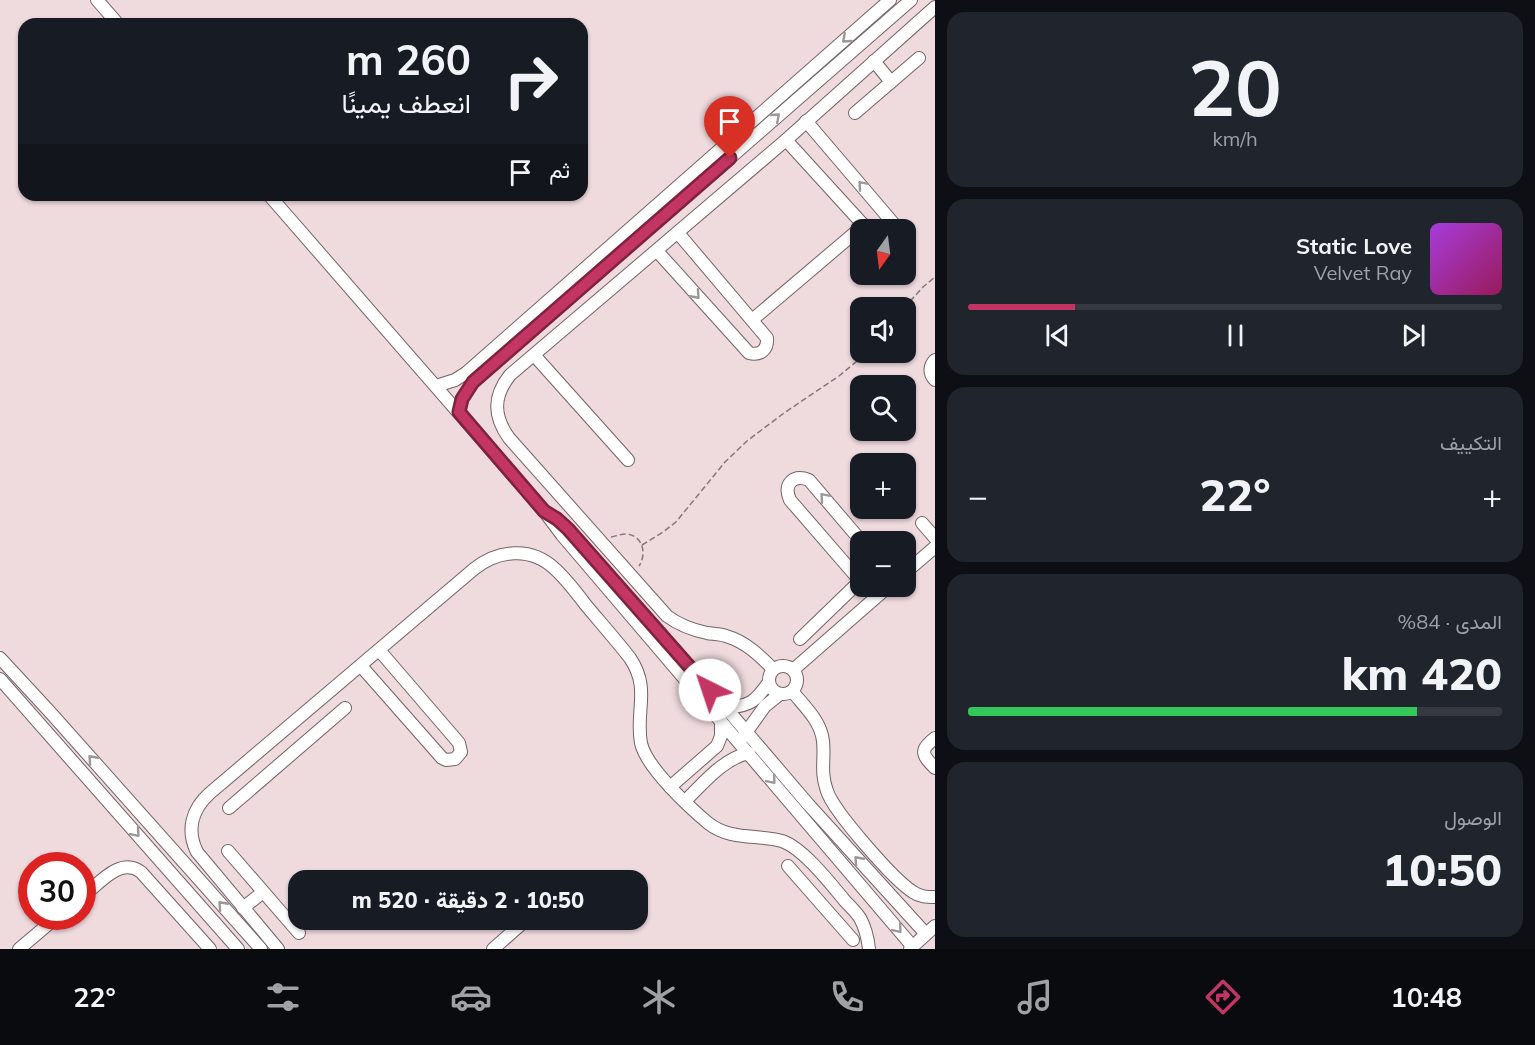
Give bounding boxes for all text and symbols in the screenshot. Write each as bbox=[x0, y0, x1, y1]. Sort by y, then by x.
one-way arrow bbox=[842, 32, 853, 43]
text: 260 m bbox=[346, 33, 471, 86]
text: 20 bbox=[1188, 38, 1282, 136]
icon: right bbox=[492, 42, 570, 120]
text: انعطف يمينًا bbox=[341, 86, 471, 120]
pin bbox=[704, 96, 755, 158]
icon: arrive bbox=[713, 105, 746, 138]
one-way arrow bbox=[769, 114, 780, 125]
text: km/h bbox=[1212, 126, 1258, 151]
icon: arrive bbox=[504, 156, 537, 189]
text: ثم bbox=[549, 156, 570, 184]
one-way arrow bbox=[858, 181, 869, 192]
north arrow bbox=[850, 219, 916, 285]
map controls bbox=[850, 219, 916, 597]
text: Static Love bbox=[1296, 232, 1412, 260]
text: Velvet Ray bbox=[1314, 260, 1412, 285]
one-way arrow bbox=[689, 288, 700, 298]
button: sound bbox=[850, 297, 916, 363]
icon: previous bbox=[1041, 319, 1074, 352]
icon: pause bbox=[1219, 319, 1252, 352]
icon: next bbox=[1397, 319, 1430, 352]
button: search bbox=[850, 375, 916, 441]
text: التكييف bbox=[1440, 430, 1502, 455]
button: + bbox=[850, 453, 916, 519]
text: 22° bbox=[1199, 466, 1271, 522]
text: − bbox=[968, 475, 988, 516]
text: + bbox=[1482, 475, 1502, 516]
one-way arrow bbox=[820, 494, 831, 504]
button: − bbox=[850, 531, 916, 597]
text: المدى · 84% bbox=[1398, 609, 1502, 634]
text: 420 km bbox=[1341, 645, 1502, 701]
position arrow bbox=[678, 658, 742, 722]
one-way arrow bbox=[88, 756, 99, 766]
one-way arrow bbox=[764, 773, 775, 784]
text: الوصول bbox=[1444, 805, 1502, 830]
one-way arrow bbox=[129, 826, 140, 837]
text: 10:50 bbox=[1382, 841, 1502, 897]
speed limit sign: 30 bbox=[18, 852, 96, 930]
one-way arrow bbox=[854, 856, 865, 867]
text: 10:50 · 2 دقيقة · 520 m bbox=[352, 886, 584, 914]
one-way arrow bbox=[218, 901, 229, 912]
one-way arrow bbox=[890, 922, 901, 933]
icon: filters bbox=[262, 976, 304, 1018]
icon: car bbox=[450, 976, 492, 1018]
icon: climate bbox=[638, 976, 680, 1018]
icon: phone bbox=[826, 976, 868, 1018]
icon: music bbox=[1014, 976, 1056, 1018]
icon: directions bbox=[1202, 976, 1244, 1018]
text: 22° bbox=[73, 980, 116, 1014]
text: 10:48 bbox=[1390, 980, 1462, 1014]

